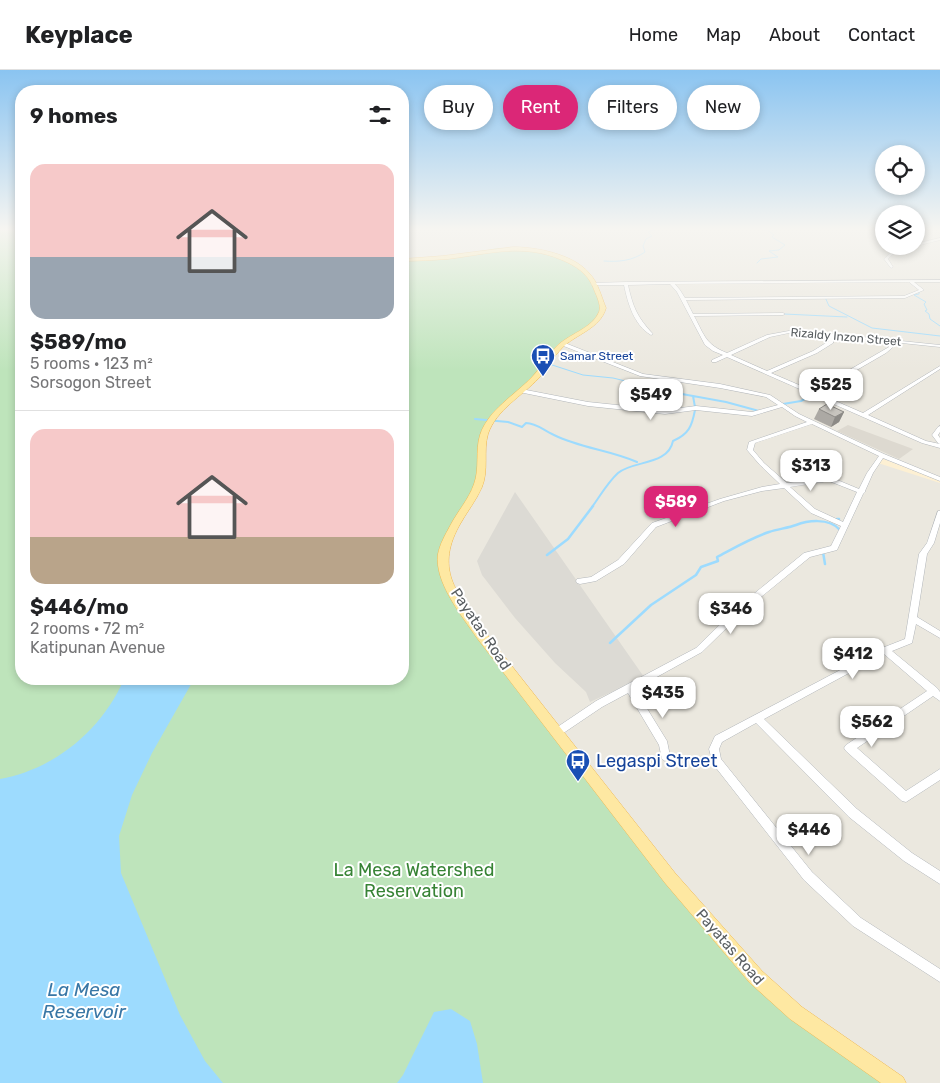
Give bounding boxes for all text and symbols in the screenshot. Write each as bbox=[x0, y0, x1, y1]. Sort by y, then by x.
text: Keyplace bbox=[25, 21, 133, 49]
text: Home bbox=[629, 24, 678, 46]
text: Map bbox=[706, 24, 741, 46]
text: About bbox=[769, 24, 820, 46]
text: Contact bbox=[848, 24, 915, 46]
chip: Buy bbox=[424, 85, 493, 130]
chip: Rent bbox=[503, 85, 578, 130]
chip: Filters bbox=[588, 85, 677, 130]
chip: New bbox=[687, 85, 760, 130]
icon: filters bbox=[366, 101, 394, 129]
text: 9 homes bbox=[30, 103, 118, 128]
map controls bbox=[875, 145, 925, 255]
button: locate bbox=[875, 145, 925, 195]
icon: home bbox=[167, 196, 257, 286]
button: layers bbox=[875, 205, 925, 255]
street label: Rizaldy Inzon Street bbox=[790, 325, 902, 349]
text: $589/mo bbox=[30, 329, 126, 354]
bus stop icon: Samar Street bbox=[530, 343, 556, 377]
place label: Samar Street bbox=[560, 349, 634, 363]
text: 5 rooms · 123 m² bbox=[30, 354, 153, 373]
pin: $525 bbox=[801, 368, 861, 411]
text: Sorsogon Street bbox=[30, 373, 151, 392]
text: $525 bbox=[810, 375, 852, 394]
pin: $549 bbox=[621, 378, 681, 421]
text: $549 bbox=[630, 385, 672, 404]
pin: $313 bbox=[781, 450, 841, 492]
text: $313 bbox=[791, 456, 831, 475]
icon: home bbox=[167, 462, 257, 552]
pin: $589 bbox=[646, 486, 706, 528]
text: $589 bbox=[655, 492, 697, 511]
street label: Payatas Road bbox=[447, 585, 515, 673]
pin: $346 bbox=[701, 592, 761, 635]
text: $446/mo bbox=[30, 594, 129, 619]
text: $346 bbox=[710, 599, 752, 618]
text: 2 rooms · 72 m² bbox=[30, 619, 144, 638]
text: Katipunan Avenue bbox=[30, 638, 165, 657]
pin: $412 bbox=[823, 638, 883, 680]
text: $412 bbox=[833, 644, 873, 663]
pin: $435 bbox=[633, 676, 693, 719]
text: $435 bbox=[642, 683, 684, 702]
pin: $562 bbox=[842, 706, 902, 748]
text: $562 bbox=[851, 712, 893, 731]
bus stop icon: Legaspi Street bbox=[565, 748, 591, 782]
place label: Legaspi Street bbox=[596, 750, 717, 772]
pin: $446 bbox=[779, 814, 839, 856]
text: $446 bbox=[788, 820, 830, 839]
park label: La Mesa Watershed Reservation bbox=[334, 859, 494, 902]
street label: Payatas Road bbox=[692, 905, 768, 989]
water label: La Mesa Reservoir bbox=[42, 978, 126, 1023]

